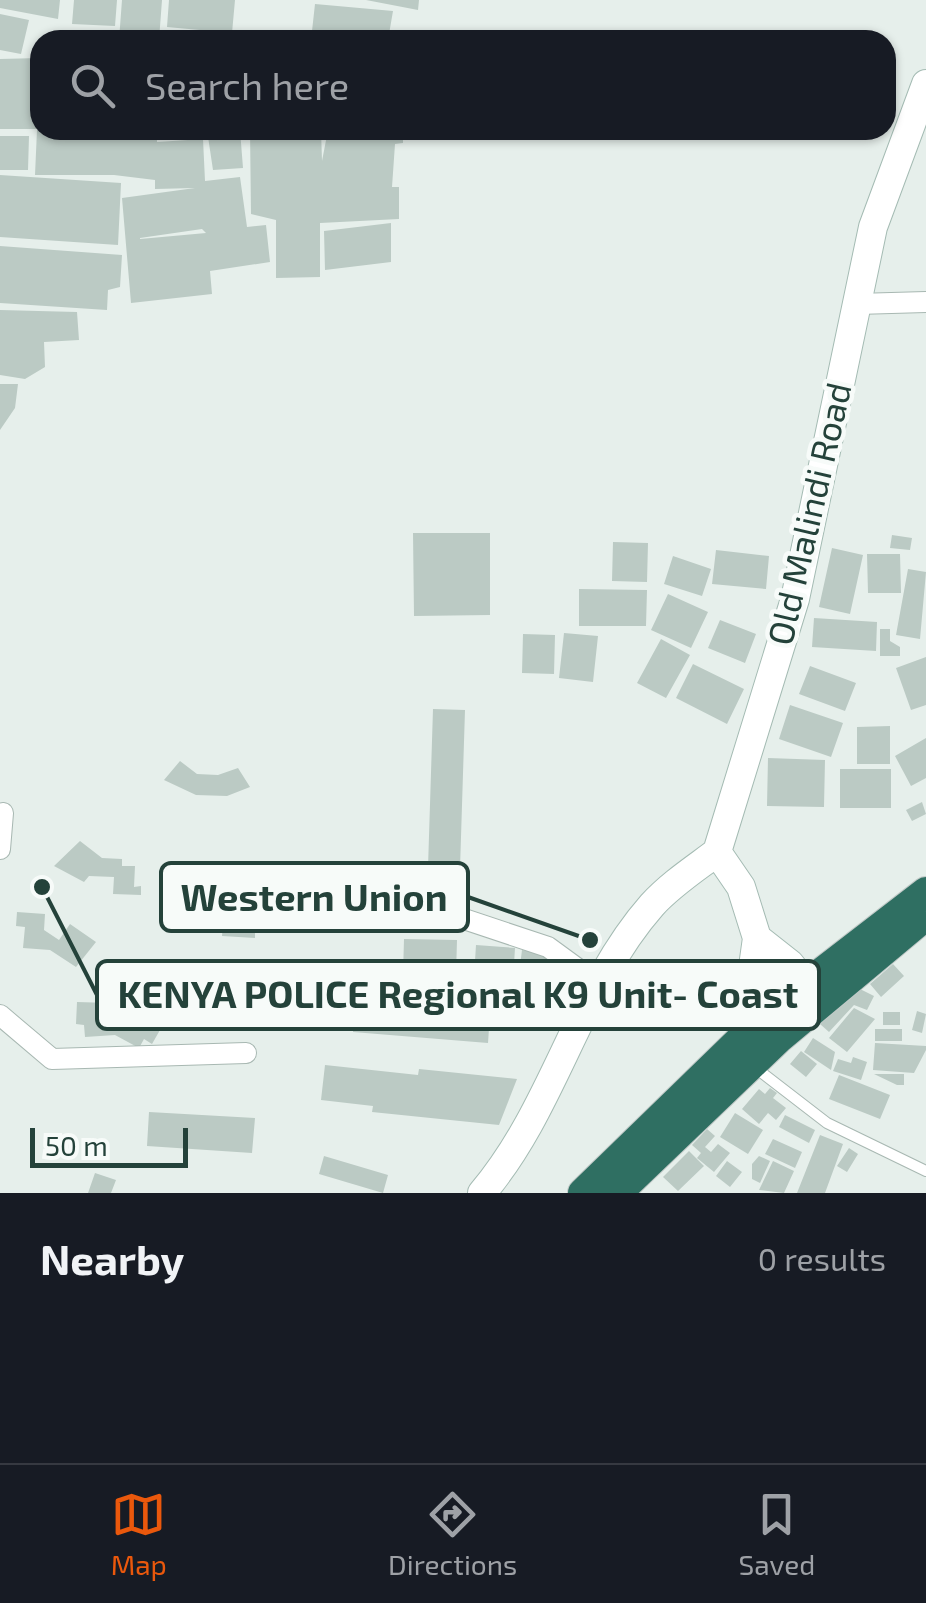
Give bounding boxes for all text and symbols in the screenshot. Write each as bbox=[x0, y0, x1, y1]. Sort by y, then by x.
search box bbox=[30, 30, 896, 140]
icon: search bbox=[65, 58, 120, 113]
text: Search here bbox=[145, 62, 349, 108]
street label: Old Malindi Road bbox=[757, 378, 859, 649]
callout: Western Union bbox=[161, 863, 468, 931]
text: Western Union bbox=[180, 873, 448, 919]
callout: KENYA POLICE Regional K9 Unit- Coast bbox=[97, 961, 819, 1029]
text: KENYA POLICE Regional K9 Unit- Coast bbox=[118, 970, 798, 1016]
scale bar bbox=[30, 1123, 188, 1168]
text: 50 m bbox=[45, 1128, 108, 1162]
text: Nearby bbox=[40, 1233, 184, 1283]
text: 0 results bbox=[758, 1239, 886, 1277]
tab: Map bbox=[111, 1487, 167, 1581]
tab: Directions bbox=[388, 1487, 517, 1581]
tab: Saved bbox=[739, 1487, 815, 1581]

